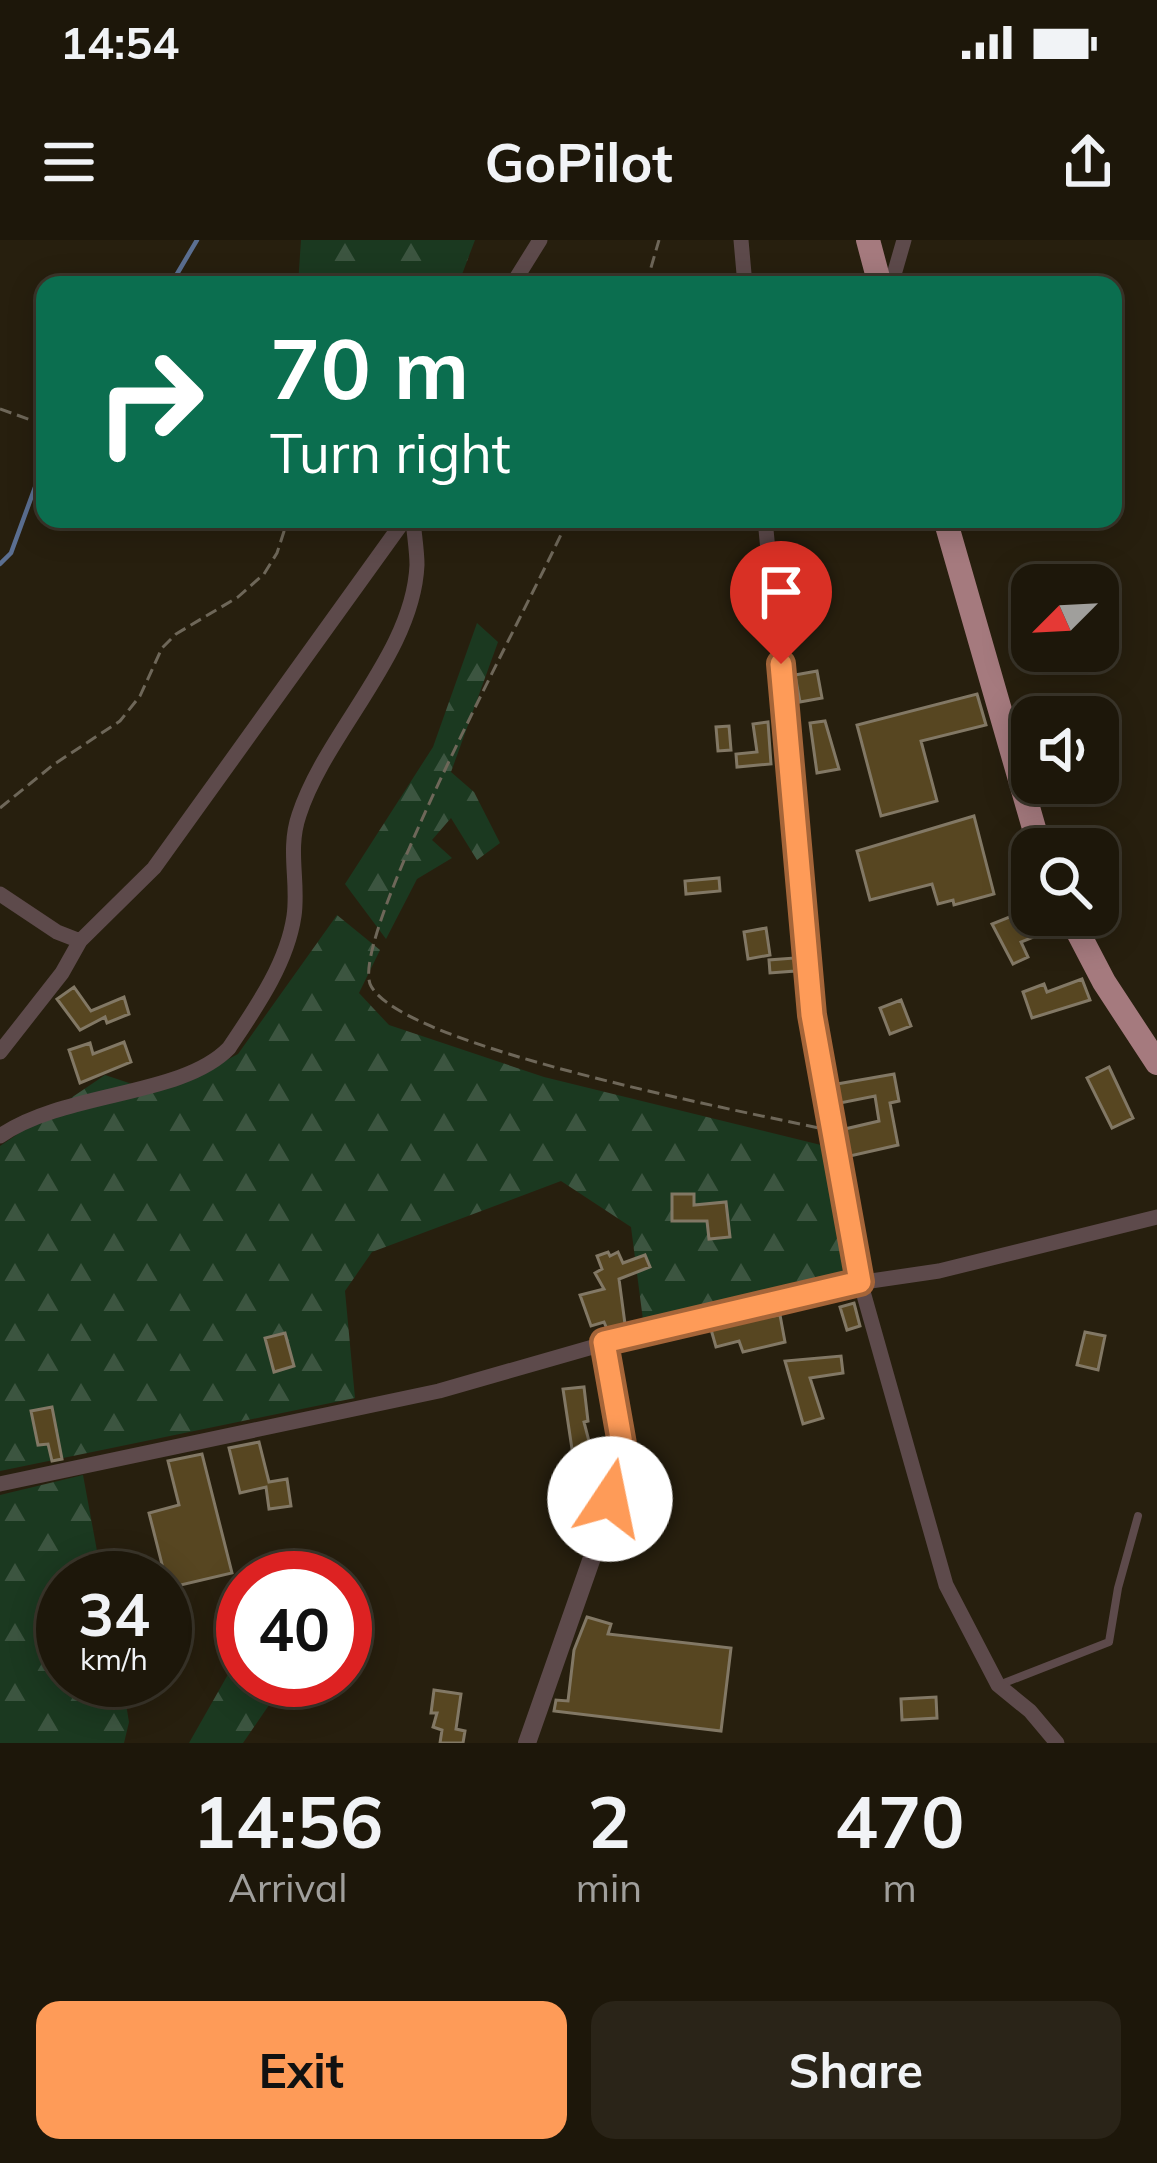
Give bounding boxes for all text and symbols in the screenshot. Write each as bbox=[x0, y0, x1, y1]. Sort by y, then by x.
text: 14:54 bbox=[60, 14, 179, 70]
text: GoPilot bbox=[484, 128, 673, 196]
icon: menu bbox=[36, 129, 102, 195]
icon: share bbox=[1055, 129, 1121, 195]
text: 70 m bbox=[270, 315, 469, 420]
icon: right bbox=[72, 324, 228, 480]
text: Turn right bbox=[270, 419, 511, 487]
pin bbox=[730, 541, 832, 664]
icon: arrive bbox=[748, 559, 814, 625]
north arrow bbox=[1011, 564, 1119, 672]
map controls bbox=[1011, 564, 1119, 936]
button: sound bbox=[1011, 696, 1119, 804]
button: search bbox=[1011, 828, 1119, 936]
position arrow bbox=[547, 1436, 673, 1562]
speed limit sign: 40 bbox=[216, 1551, 372, 1707]
text: 34 bbox=[78, 1576, 150, 1651]
text: km/h bbox=[80, 1640, 148, 1678]
text: 14:56 bbox=[193, 1776, 383, 1866]
text: 2 bbox=[587, 1776, 631, 1866]
text: 470 bbox=[835, 1776, 964, 1866]
text: Arrival bbox=[228, 1863, 348, 1912]
text: min bbox=[576, 1863, 642, 1912]
text: m bbox=[882, 1863, 917, 1912]
button: Exit bbox=[36, 2001, 567, 2139]
button: Share bbox=[591, 2001, 1121, 2139]

